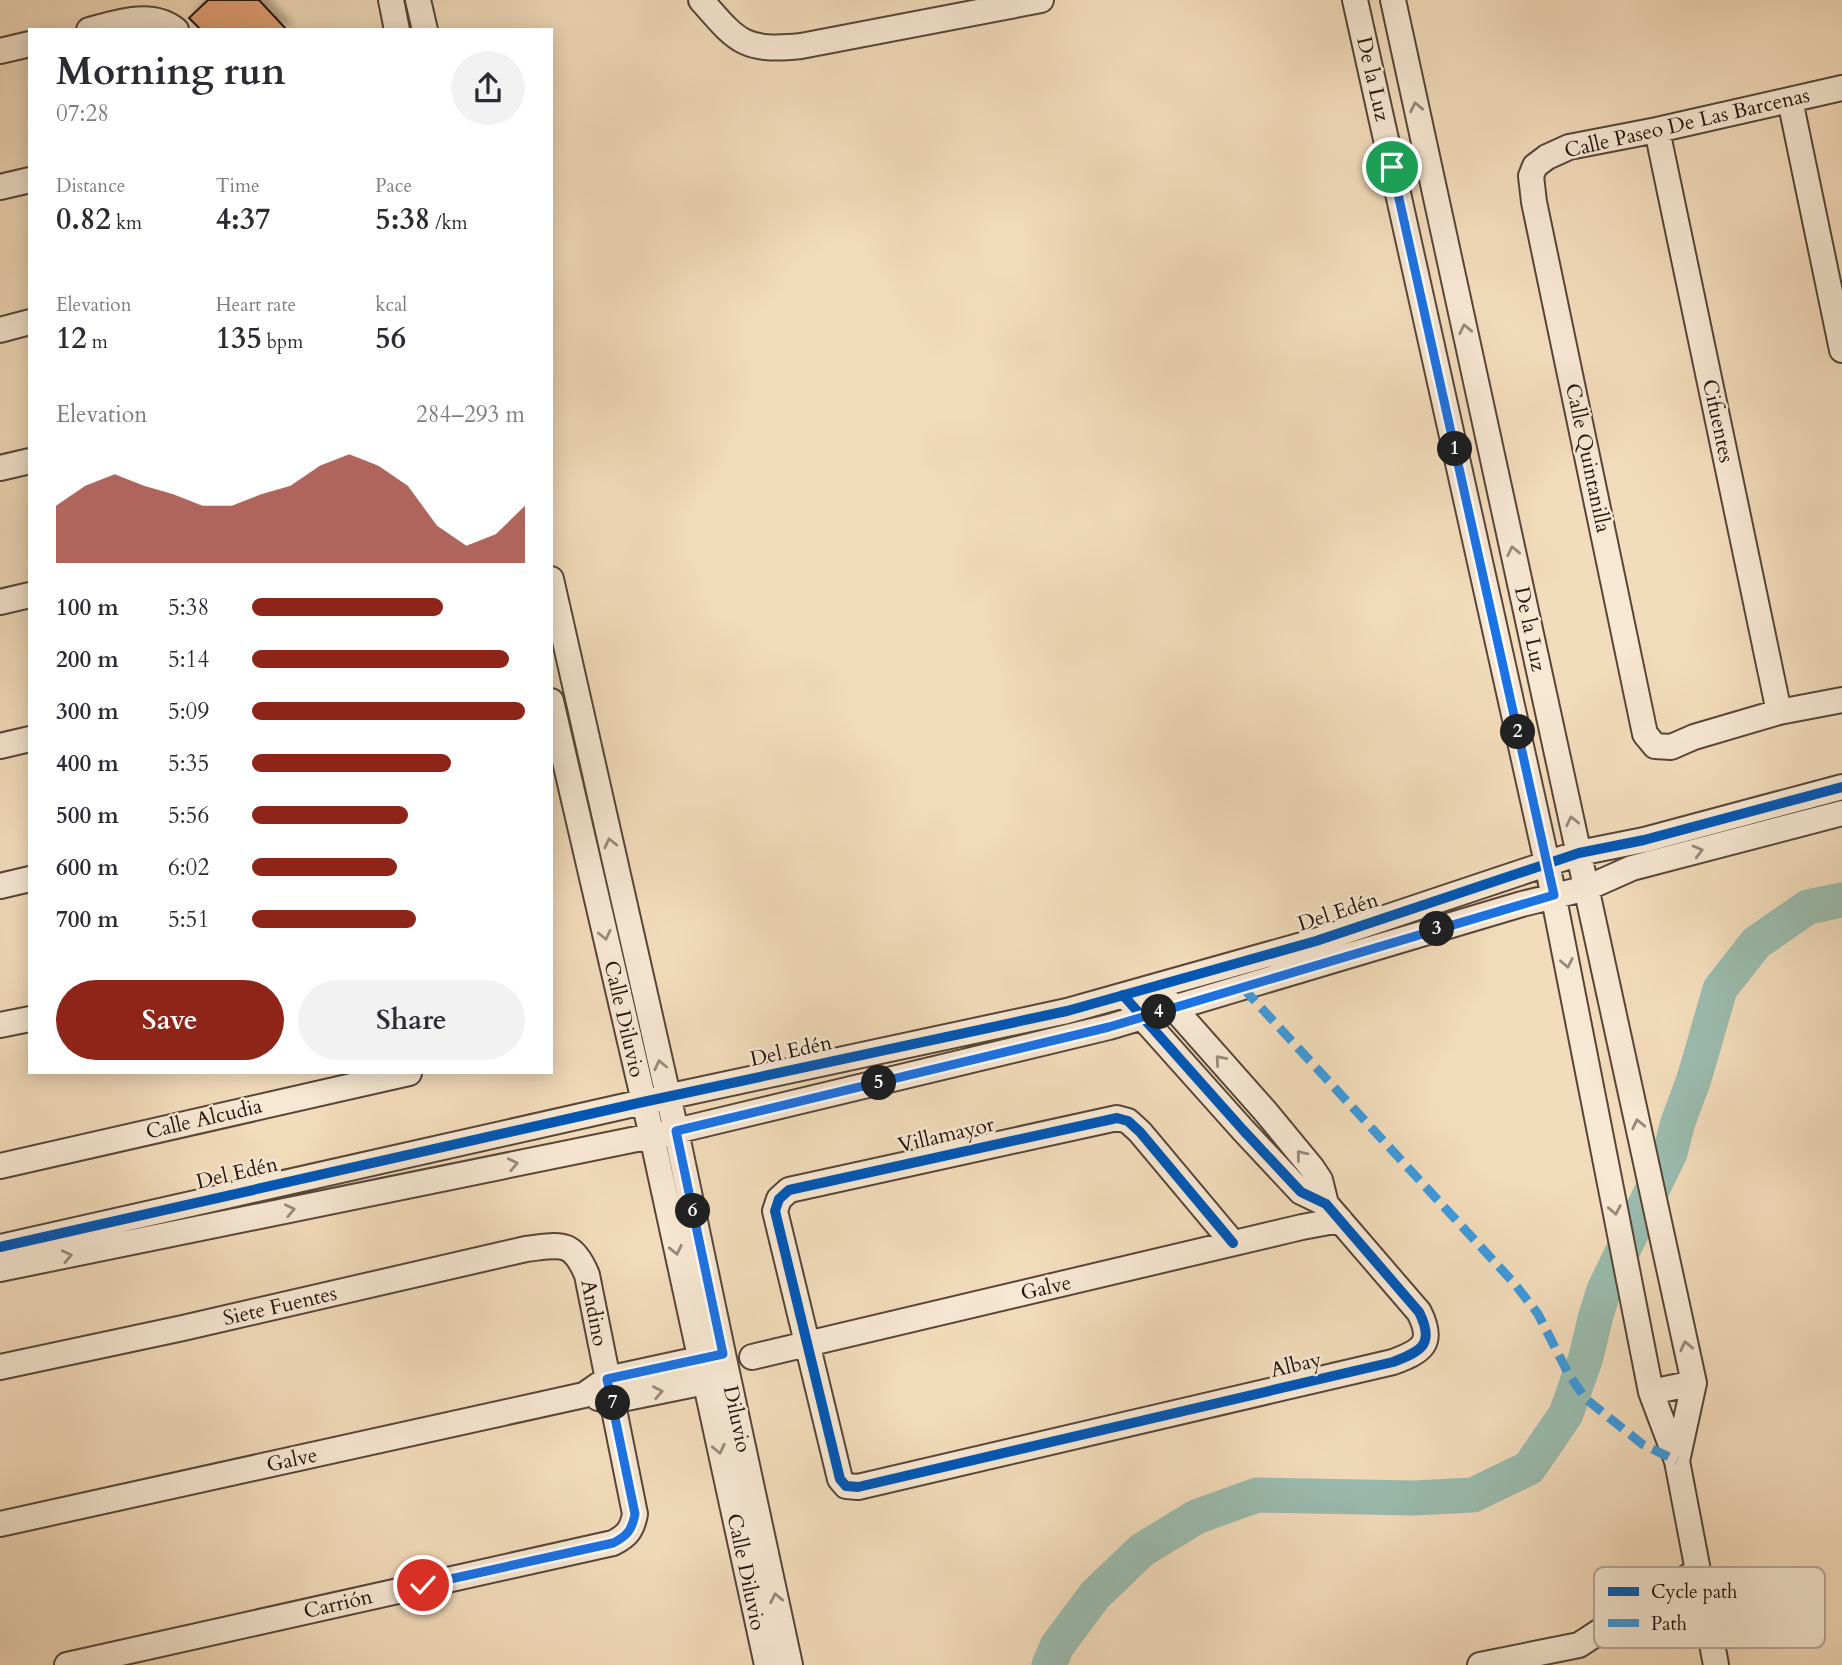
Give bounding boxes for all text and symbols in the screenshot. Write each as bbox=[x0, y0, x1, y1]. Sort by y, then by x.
street label: De la Luz bbox=[1349, 34, 1397, 125]
text: Morning run bbox=[56, 46, 286, 98]
button: share bbox=[451, 51, 525, 125]
street label: Calle Paseo De Las Barcenas bbox=[1562, 81, 1812, 165]
text: 07:28 bbox=[56, 98, 109, 129]
one-way arrow bbox=[1410, 101, 1424, 113]
pin bbox=[1362, 137, 1422, 197]
icon: arrive bbox=[1373, 148, 1411, 186]
text: Distance bbox=[56, 173, 125, 199]
text: Time bbox=[216, 173, 260, 199]
text: Pace bbox=[375, 173, 412, 199]
text: 0.82 bbox=[56, 199, 111, 240]
text: 4:37 bbox=[216, 199, 270, 240]
text: 5:38 bbox=[375, 199, 430, 240]
text: km bbox=[111, 210, 142, 236]
text: /km bbox=[430, 210, 468, 236]
text: Elevation bbox=[56, 292, 131, 318]
text: Heart rate bbox=[216, 292, 296, 318]
text: kcal bbox=[375, 292, 407, 318]
text: 12 bbox=[56, 318, 87, 359]
text: 135 bbox=[216, 318, 262, 359]
text: 56 bbox=[375, 318, 406, 359]
one-way arrow bbox=[1458, 323, 1473, 335]
text: m bbox=[87, 329, 108, 355]
text: bpm bbox=[262, 329, 303, 355]
street label: Cifuentes bbox=[1695, 377, 1741, 465]
street label: Calle Quintanilla bbox=[1558, 381, 1618, 535]
text: Elevation bbox=[56, 399, 147, 430]
text: 284–293 m bbox=[416, 399, 525, 430]
pin: 1 bbox=[1438, 432, 1472, 466]
text: 1 bbox=[1450, 435, 1459, 461]
one-way arrow bbox=[1507, 545, 1521, 557]
street label: De la Luz bbox=[1507, 584, 1553, 675]
text: 100 m bbox=[56, 592, 119, 623]
text: 5:38 bbox=[168, 592, 209, 623]
text: 200 m bbox=[56, 644, 119, 675]
text: 5:14 bbox=[168, 644, 209, 675]
text: 300 m bbox=[56, 696, 119, 727]
text: 5:09 bbox=[168, 696, 209, 727]
pin: 2 bbox=[1500, 714, 1536, 750]
text: 2 bbox=[1513, 718, 1522, 744]
text: 400 m bbox=[56, 748, 119, 779]
text: 5:35 bbox=[168, 748, 209, 779]
text: 500 m bbox=[56, 800, 119, 831]
text: 5:56 bbox=[168, 800, 209, 831]
one-way arrow bbox=[1566, 815, 1580, 827]
one-way arrow bbox=[604, 837, 619, 849]
one-way arrow bbox=[1692, 845, 1704, 859]
text: 600 m bbox=[56, 852, 119, 883]
text: 6:02 bbox=[168, 852, 209, 883]
street label: Del Edén bbox=[1294, 885, 1382, 939]
text: 700 m bbox=[56, 904, 119, 935]
text: 5:51 bbox=[168, 904, 209, 935]
pin: 3 bbox=[1420, 912, 1454, 946]
text: 3 bbox=[1432, 915, 1441, 941]
one-way arrow bbox=[596, 929, 611, 941]
one-way arrow bbox=[1559, 957, 1574, 968]
street label: Calle Diluvio bbox=[597, 958, 651, 1080]
button: Save bbox=[56, 980, 284, 1060]
button: Share bbox=[298, 980, 525, 1060]
pin: 4 bbox=[1142, 995, 1176, 1030]
text: 4 bbox=[1154, 998, 1163, 1024]
street label: Del Edén bbox=[747, 1028, 835, 1074]
one-way arrow bbox=[1216, 1055, 1228, 1068]
one-way arrow bbox=[654, 1059, 668, 1071]
pin: 5 bbox=[862, 1066, 896, 1100]
text: 5 bbox=[874, 1069, 883, 1095]
street label: Calle Alcudia bbox=[143, 1092, 265, 1146]
street label: Villamayor bbox=[895, 1110, 997, 1160]
one-way arrow bbox=[1631, 1118, 1646, 1130]
street label: Del Edén bbox=[193, 1150, 281, 1196]
one-way arrow bbox=[1297, 1150, 1309, 1163]
one-way arrow bbox=[507, 1158, 519, 1173]
pin: 6 bbox=[676, 1194, 710, 1228]
text: 6 bbox=[688, 1197, 697, 1223]
one-way arrow bbox=[284, 1203, 296, 1218]
one-way arrow bbox=[1607, 1204, 1622, 1216]
one-way arrow bbox=[668, 1244, 683, 1256]
one-way arrow bbox=[61, 1249, 73, 1264]
street label: Galve bbox=[1018, 1268, 1074, 1308]
street label: Andino bbox=[573, 1277, 615, 1349]
street label: Siete Fuentes bbox=[220, 1279, 340, 1333]
one-way arrow bbox=[1679, 1340, 1694, 1352]
street label: Albay bbox=[1268, 1345, 1324, 1385]
street label: Diluvio bbox=[716, 1383, 758, 1455]
one-way arrow bbox=[652, 1385, 664, 1400]
pin: 7 bbox=[596, 1386, 630, 1420]
text: 7 bbox=[608, 1389, 617, 1415]
street label: Galve bbox=[264, 1440, 320, 1480]
one-way arrow bbox=[711, 1443, 725, 1455]
street label: Calle Diluvio bbox=[719, 1511, 773, 1633]
pin bbox=[393, 1555, 453, 1615]
icon: check bbox=[404, 1566, 442, 1604]
legend bbox=[1594, 1567, 1825, 1648]
text: Cycle path bbox=[1651, 1579, 1738, 1605]
street label: Carrión bbox=[301, 1582, 375, 1626]
one-way arrow bbox=[770, 1592, 784, 1604]
text: Path bbox=[1651, 1611, 1687, 1637]

